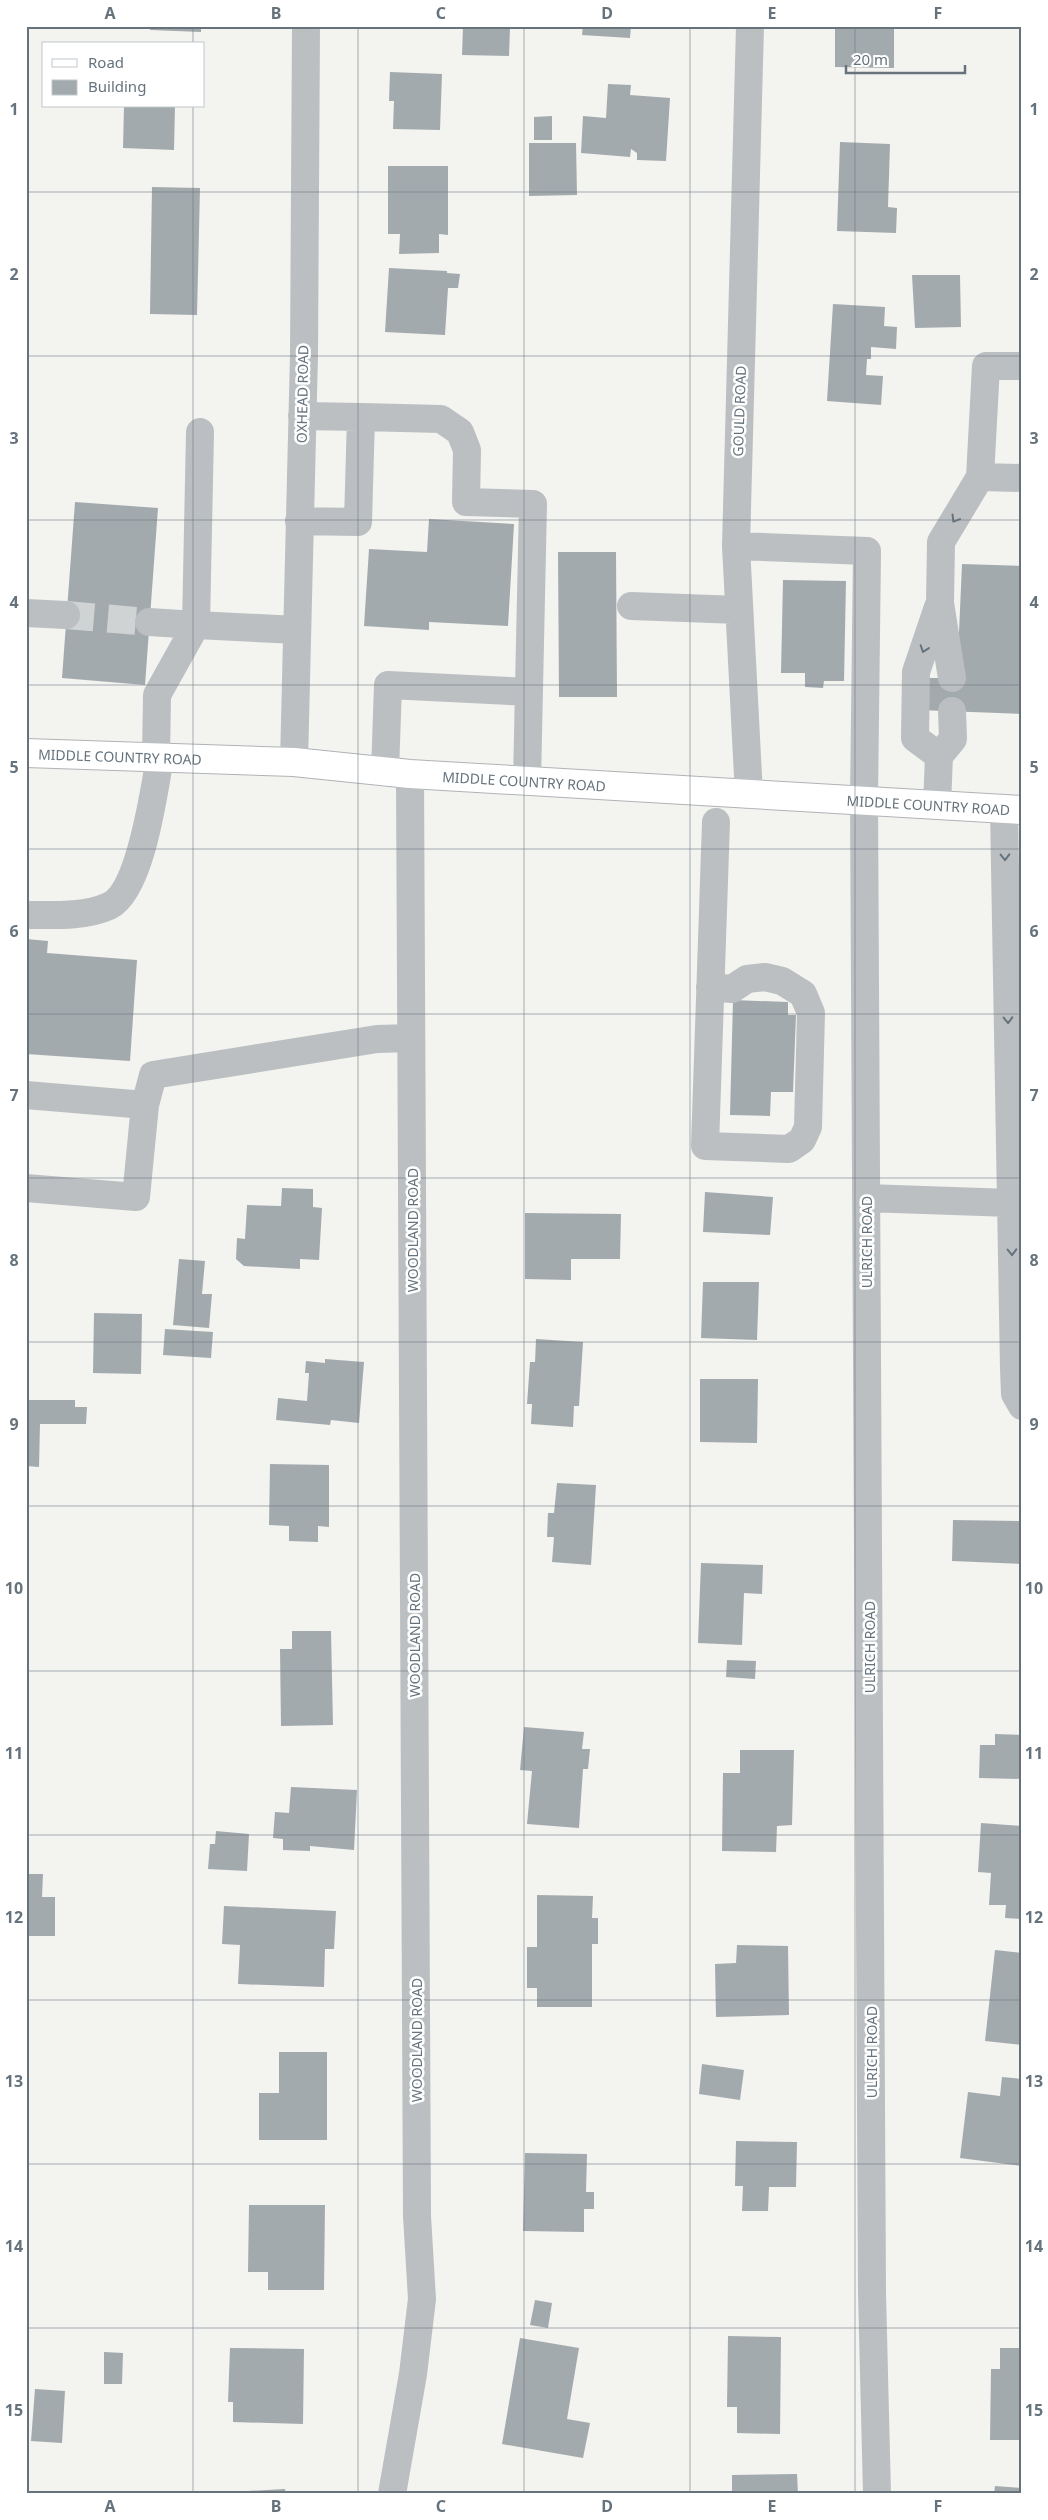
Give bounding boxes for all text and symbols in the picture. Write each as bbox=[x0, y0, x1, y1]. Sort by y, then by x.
text: A bbox=[104, 2, 116, 24]
text: B bbox=[271, 2, 281, 24]
text: C bbox=[436, 2, 446, 24]
text: D bbox=[601, 2, 613, 24]
text: E bbox=[768, 2, 777, 24]
text: F bbox=[934, 2, 942, 24]
legend bbox=[42, 42, 205, 108]
scale bar bbox=[846, 42, 964, 74]
text: 20 m bbox=[853, 49, 888, 69]
text: Road bbox=[88, 52, 124, 72]
text: Building bbox=[88, 76, 146, 96]
text: 1 bbox=[9, 98, 19, 120]
text: 1 bbox=[1029, 98, 1039, 120]
text: 2 bbox=[9, 263, 19, 285]
text: 2 bbox=[1029, 263, 1039, 285]
street label: OXHEAD ROAD bbox=[292, 345, 312, 443]
street label: GOULD ROAD bbox=[728, 365, 750, 457]
text: 3 bbox=[9, 427, 19, 449]
text: 3 bbox=[1029, 427, 1039, 449]
one-way arrow bbox=[952, 513, 961, 522]
text: 4 bbox=[9, 591, 19, 613]
text: 4 bbox=[1029, 591, 1039, 613]
one-way arrow bbox=[920, 645, 930, 653]
street label: MIDDLE COUNTRY ROAD bbox=[38, 744, 202, 768]
text: 5 bbox=[9, 756, 19, 778]
text: 5 bbox=[1029, 756, 1039, 778]
street label: MIDDLE COUNTRY ROAD bbox=[442, 766, 606, 795]
street label: MIDDLE COUNTRY ROAD bbox=[846, 790, 1011, 819]
one-way arrow bbox=[1000, 854, 1010, 862]
text: 6 bbox=[9, 920, 19, 942]
text: 6 bbox=[1029, 920, 1039, 942]
one-way arrow bbox=[1002, 1016, 1013, 1024]
text: 7 bbox=[9, 1084, 19, 1106]
text: 7 bbox=[1029, 1084, 1039, 1106]
street label: WOODLAND ROAD bbox=[403, 1168, 422, 1292]
street label: ULRICH ROAD bbox=[857, 1196, 876, 1288]
one-way arrow bbox=[1007, 1248, 1017, 1256]
text: 8 bbox=[9, 1249, 19, 1271]
text: 8 bbox=[1029, 1249, 1039, 1271]
text: 9 bbox=[9, 1413, 19, 1435]
text: 9 bbox=[1029, 1413, 1039, 1435]
street label: WOODLAND ROAD bbox=[405, 1573, 424, 1697]
text: 10 bbox=[5, 1577, 23, 1599]
text: 10 bbox=[1025, 1577, 1043, 1599]
street label: ULRICH ROAD bbox=[860, 1601, 879, 1693]
text: 11 bbox=[5, 1742, 23, 1764]
text: 11 bbox=[1025, 1742, 1043, 1764]
text: 12 bbox=[5, 1906, 23, 1928]
text: 12 bbox=[1025, 1906, 1043, 1928]
street label: WOODLAND ROAD bbox=[407, 1978, 426, 2102]
street label: ULRICH ROAD bbox=[862, 2006, 881, 2098]
text: 13 bbox=[5, 2070, 23, 2092]
text: 13 bbox=[1025, 2070, 1043, 2092]
text: 14 bbox=[5, 2235, 23, 2257]
text: 14 bbox=[1025, 2235, 1043, 2257]
text: 15 bbox=[5, 2399, 23, 2421]
text: 15 bbox=[1025, 2399, 1043, 2421]
text: A bbox=[104, 2495, 116, 2517]
text: B bbox=[271, 2495, 281, 2517]
text: C bbox=[436, 2495, 446, 2517]
text: D bbox=[601, 2495, 613, 2517]
text: E bbox=[768, 2495, 777, 2517]
text: F bbox=[934, 2495, 942, 2517]

